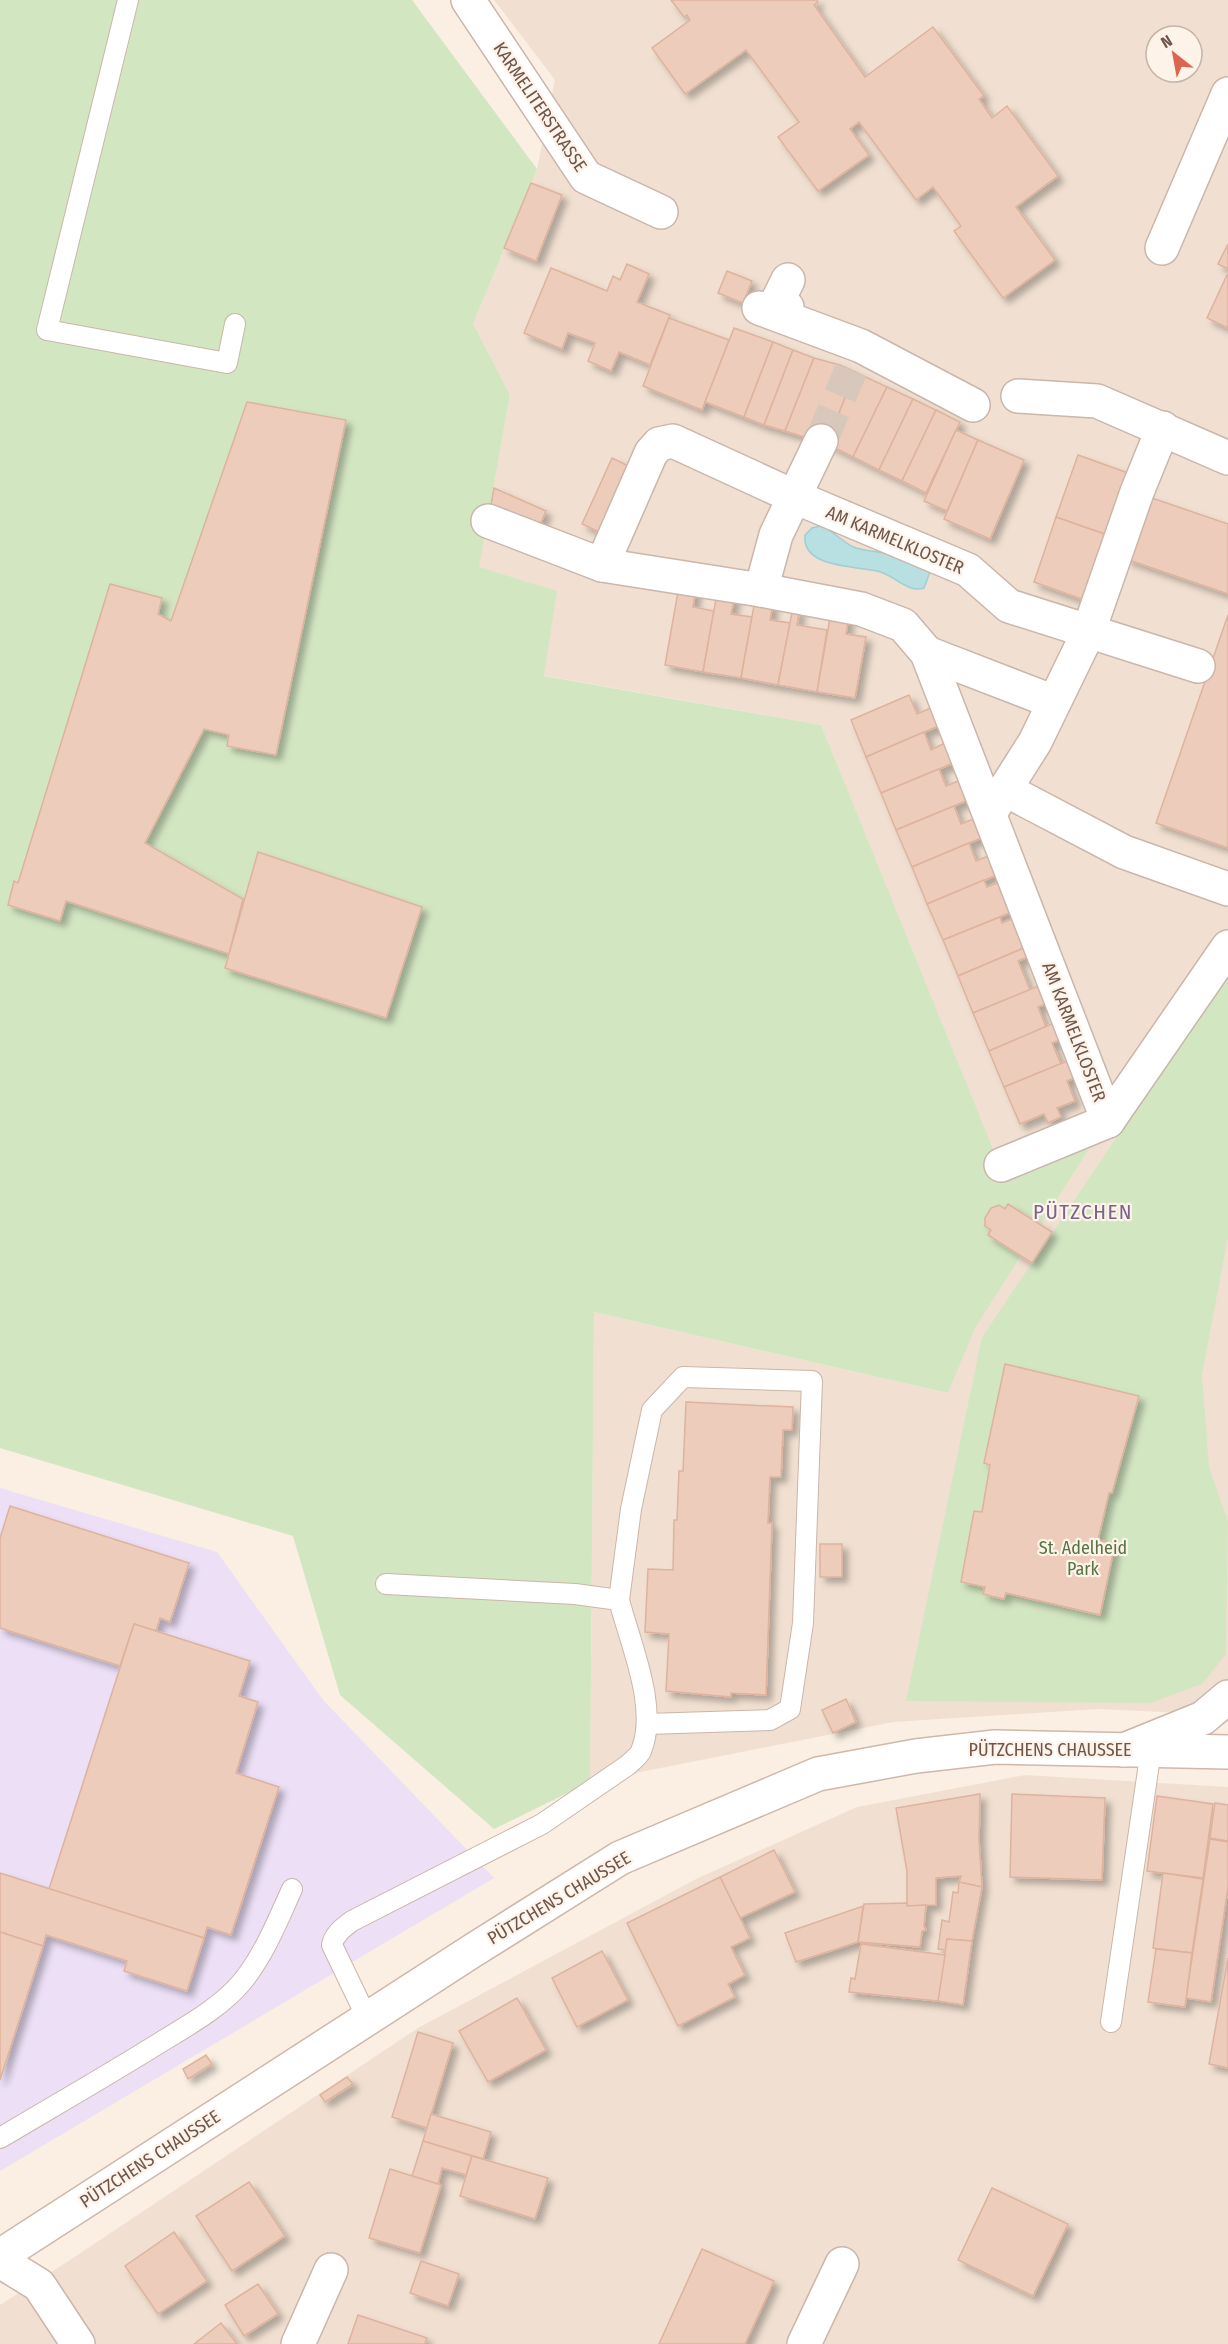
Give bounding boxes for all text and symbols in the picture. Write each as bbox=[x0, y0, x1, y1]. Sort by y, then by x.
north arrow bbox=[1144, 24, 1204, 84]
text: N bbox=[1158, 31, 1176, 52]
street label: KARMELITERSTRASSE bbox=[489, 38, 591, 176]
street label: AM KARMELKLOSTER bbox=[823, 501, 967, 579]
street label: AM KARMELKLOSTER bbox=[1037, 959, 1111, 1105]
district label: PÜTZCHEN bbox=[1033, 1199, 1133, 1225]
park label: St. Adelheid Park bbox=[1039, 1537, 1127, 1580]
street label: PÜTZCHENS CHAUSSEE bbox=[969, 1739, 1131, 1761]
street label: PÜTZCHENS CHAUSSEE bbox=[483, 1847, 635, 1949]
street label: PÜTZCHENS CHAUSSEE bbox=[76, 2105, 224, 2213]

